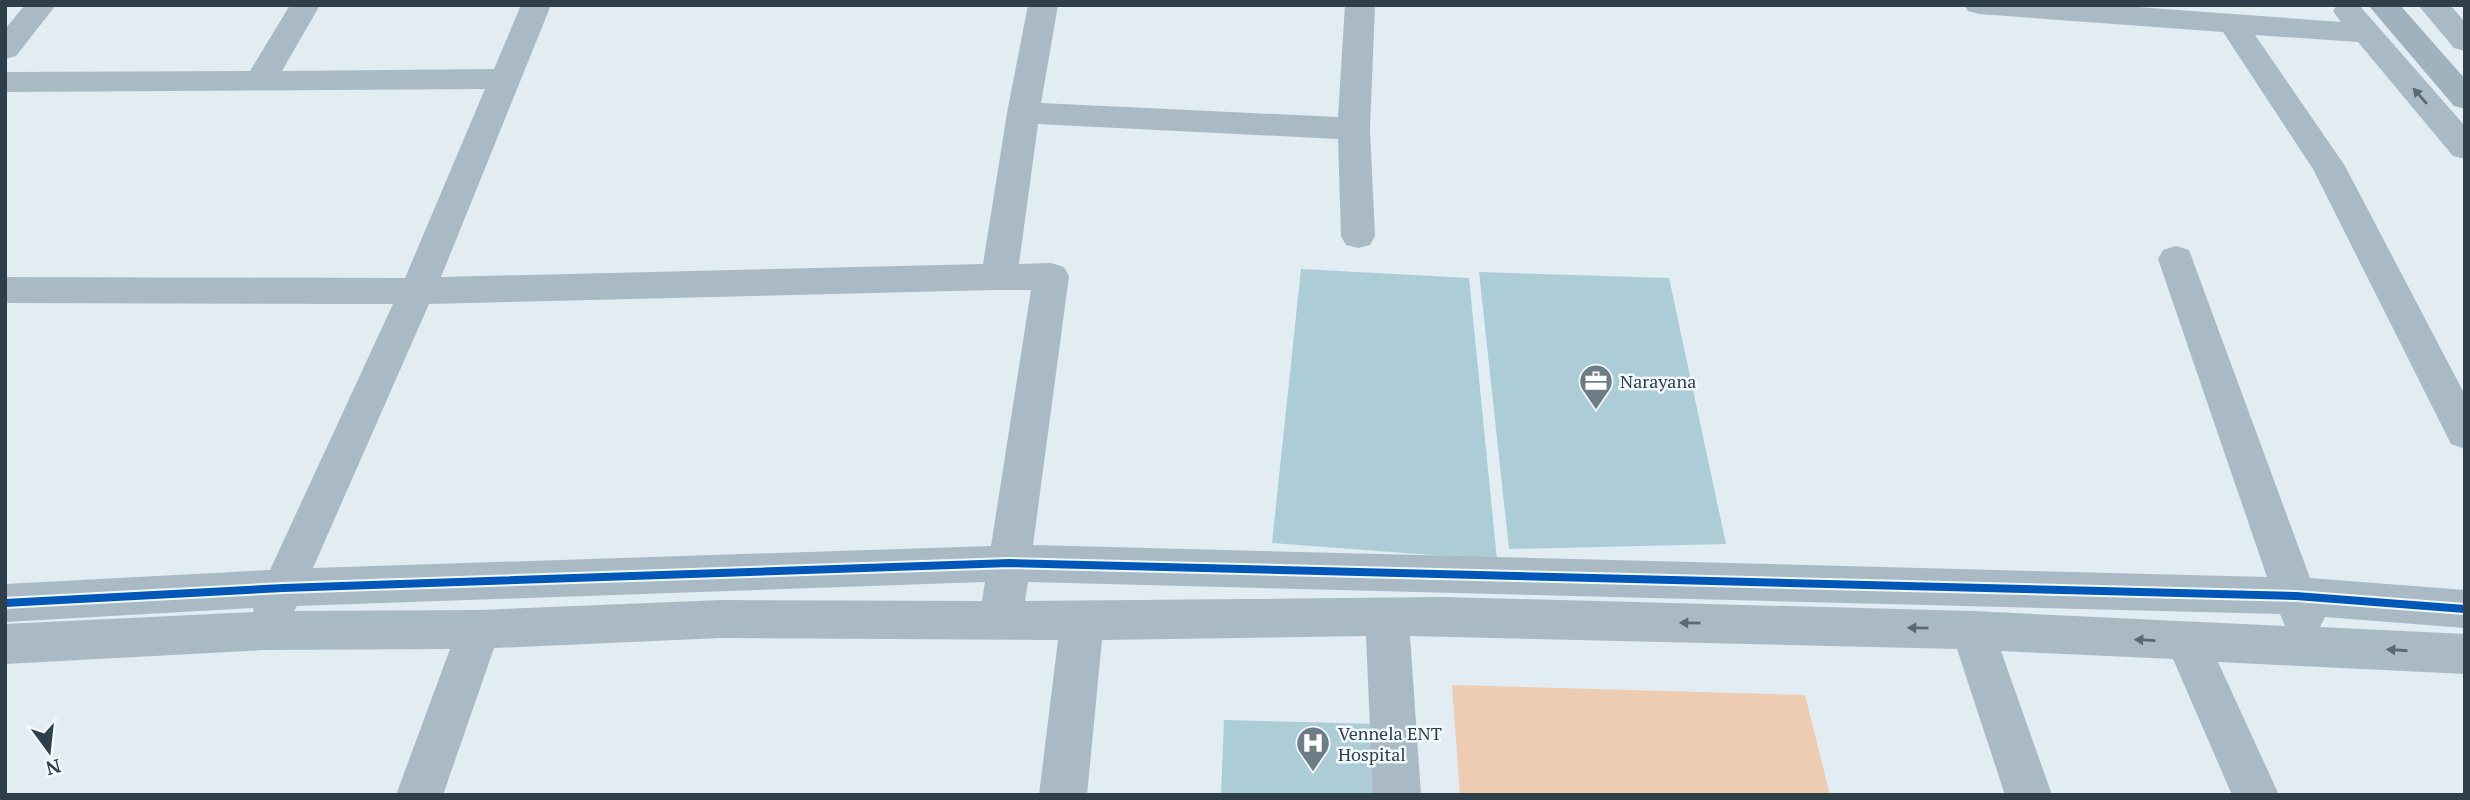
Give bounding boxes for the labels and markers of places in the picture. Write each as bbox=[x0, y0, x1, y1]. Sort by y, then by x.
office icon: Narayana bbox=[1577, 362, 1615, 411]
place label: Narayana bbox=[1620, 369, 1696, 393]
place label: Vennela ENT Hospital bbox=[1338, 721, 1442, 766]
hospital icon: Vennela ENT Hospital bbox=[1294, 724, 1332, 773]

